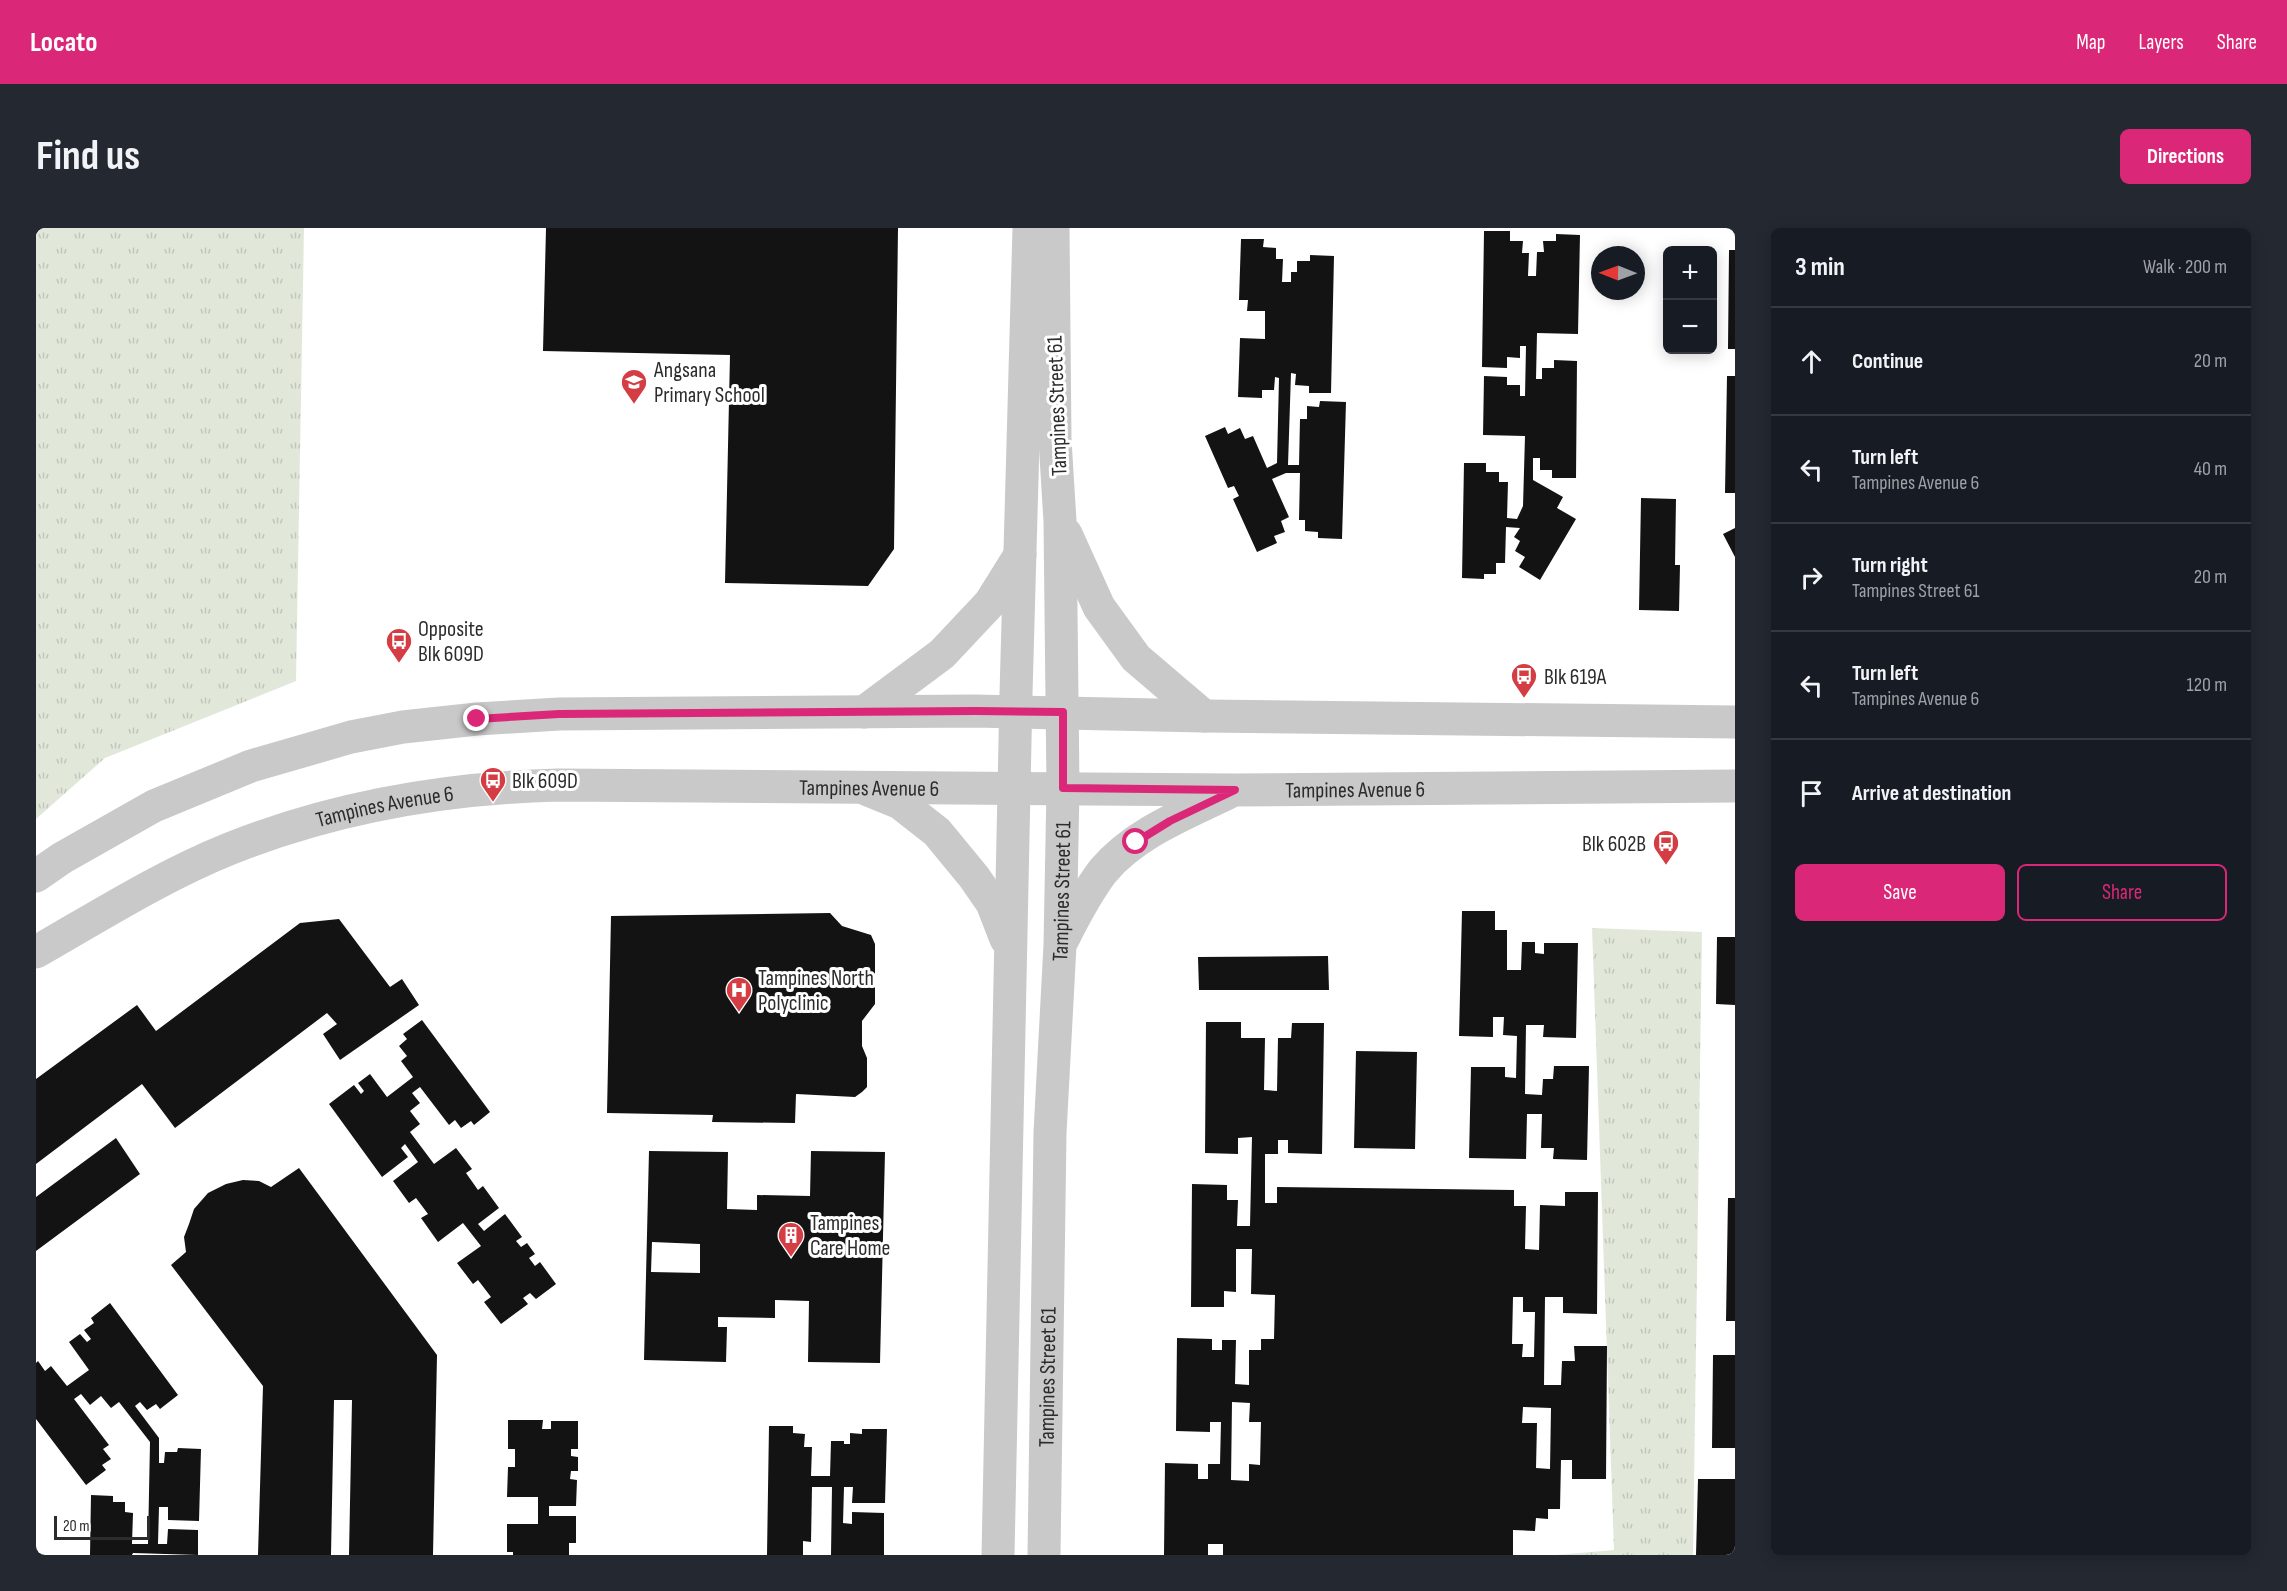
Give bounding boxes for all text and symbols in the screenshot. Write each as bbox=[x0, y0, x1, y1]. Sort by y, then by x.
text: Locato bbox=[30, 26, 97, 59]
text: Map bbox=[2076, 30, 2105, 55]
text: Layers bbox=[2138, 30, 2184, 55]
text: Share bbox=[2217, 30, 2257, 55]
button: Directions bbox=[2120, 129, 2251, 184]
text: Find us bbox=[36, 131, 140, 182]
north arrow bbox=[1591, 246, 1645, 300]
map controls bbox=[1663, 246, 1717, 354]
button: + bbox=[1663, 246, 1717, 300]
text: 3 min bbox=[1795, 252, 1845, 283]
text: Walk · 200 m bbox=[2143, 255, 2227, 279]
button: − bbox=[1663, 300, 1717, 354]
street label: Tampines Street 61 bbox=[1042, 335, 1073, 476]
icon: ahead bbox=[1795, 345, 1828, 378]
text: Continue bbox=[1852, 348, 1923, 375]
text: 20 m bbox=[2194, 349, 2227, 373]
place label: Angsana Primary School bbox=[653, 357, 765, 409]
school or university icon: Angsana Primary School bbox=[619, 367, 649, 405]
text: Turn left bbox=[1852, 444, 1918, 471]
icon: left bbox=[1795, 453, 1828, 486]
text: 40 m bbox=[2194, 457, 2227, 481]
text: Tampines Avenue 6 bbox=[1852, 471, 1979, 495]
text: Turn right bbox=[1852, 552, 1928, 579]
icon: right bbox=[1795, 561, 1828, 594]
text: 20 m bbox=[2194, 565, 2227, 589]
text: Tampines Street 61 bbox=[1852, 579, 1979, 603]
place label: Opposite Blk 609D bbox=[418, 616, 484, 668]
bus stop icon: Opposite Blk 609D bbox=[384, 626, 414, 664]
text: Turn left bbox=[1852, 660, 1918, 687]
bus stop icon: Blk 619A bbox=[1509, 661, 1539, 699]
place label: Blk 619A bbox=[1544, 664, 1607, 691]
icon: left bbox=[1795, 669, 1828, 702]
text: 120 m bbox=[2187, 673, 2227, 697]
text: Tampines Avenue 6 bbox=[1852, 687, 1979, 711]
route end bbox=[463, 705, 489, 731]
bus stop icon: Blk 609D bbox=[478, 765, 508, 803]
place label: Blk 609D bbox=[512, 768, 578, 795]
street label: Tampines Avenue 6 bbox=[799, 775, 939, 803]
street label: Tampines Avenue 6 bbox=[1285, 776, 1425, 805]
icon: arrive bbox=[1795, 777, 1828, 810]
text: Arrive at destination bbox=[1852, 780, 2011, 807]
street label: Tampines Avenue 6 bbox=[313, 781, 455, 834]
street label: Tampines Street 61 bbox=[1047, 821, 1077, 962]
route start bbox=[1122, 828, 1148, 854]
bus stop icon: Blk 602B bbox=[1651, 828, 1681, 866]
place label: Blk 602B bbox=[1582, 831, 1646, 858]
button: Save bbox=[1795, 864, 2005, 921]
button: Share bbox=[2017, 864, 2227, 921]
place label: Tampines North Polyclinic bbox=[758, 965, 874, 1017]
hospital icon: Tampines North Polyclinic bbox=[724, 975, 754, 1013]
place label: Tampines Care Home bbox=[810, 1210, 890, 1262]
building icon: Tampines Care Home bbox=[776, 1220, 806, 1258]
street label: Tampines Street 61 bbox=[1034, 1306, 1063, 1447]
scale bar bbox=[54, 1513, 150, 1540]
text: 20 m bbox=[63, 1517, 90, 1536]

